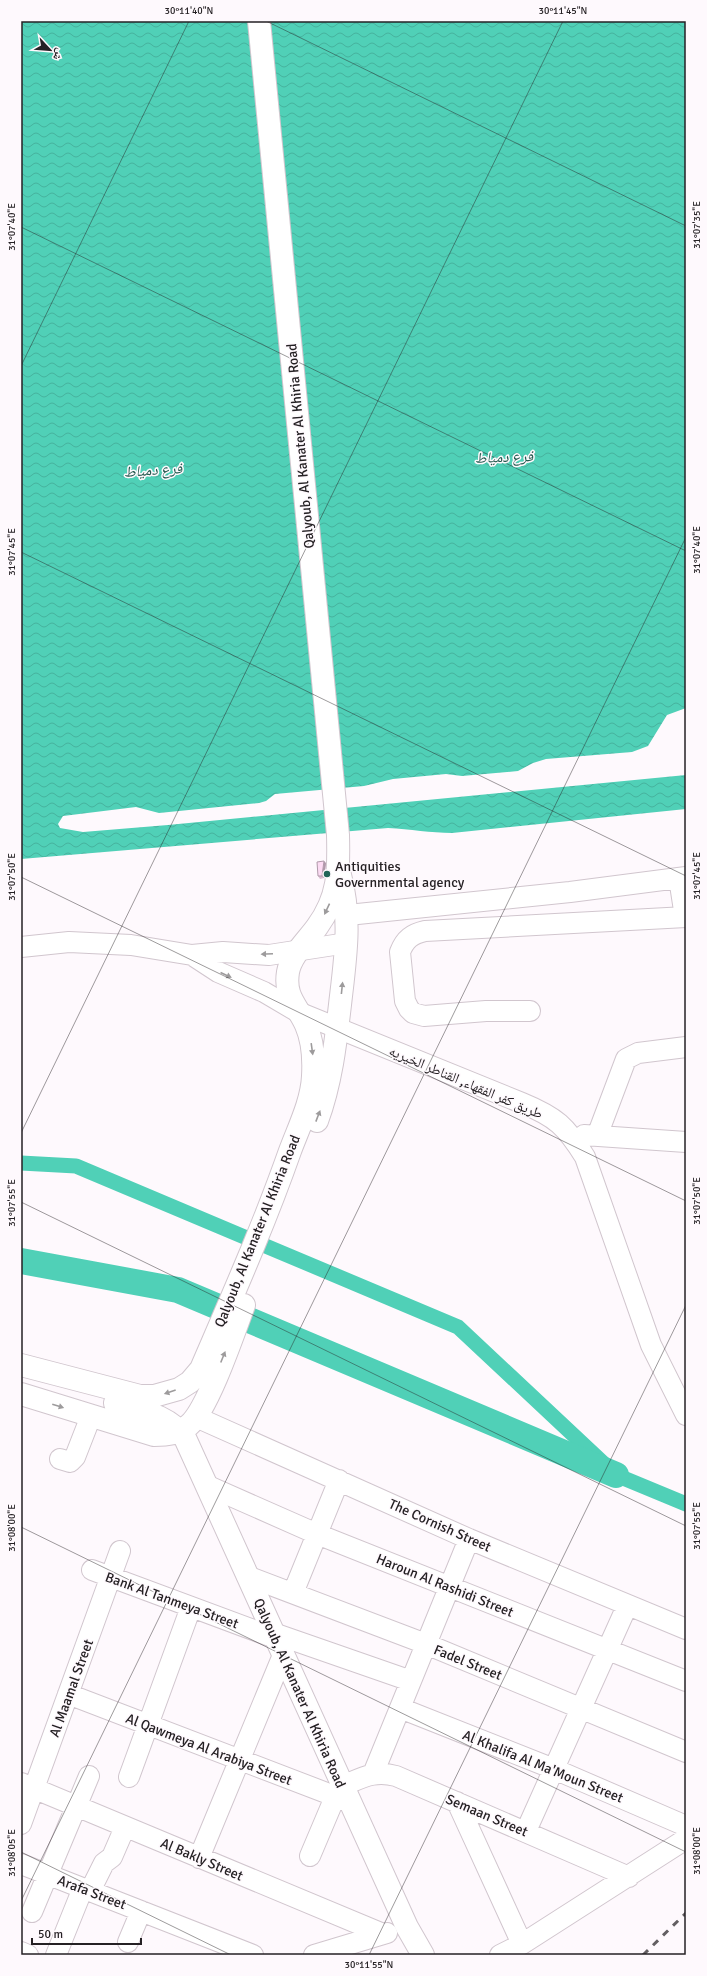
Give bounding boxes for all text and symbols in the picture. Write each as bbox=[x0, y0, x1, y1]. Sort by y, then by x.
text: 30°11'40"N bbox=[165, 5, 213, 17]
text: 30°11'45"N bbox=[539, 5, 587, 17]
north arrow bbox=[30, 30, 70, 70]
text: ش bbox=[49, 46, 67, 63]
text: 31°07'35"E bbox=[691, 201, 703, 249]
text: 31°07'40"E bbox=[6, 203, 18, 251]
street label: Qalyoub, Al Kanater Al Khiria Road bbox=[283, 343, 318, 549]
water label: فرع دمياط bbox=[474, 447, 535, 468]
water label: فرع دمياط bbox=[123, 459, 184, 482]
text: 31°07'40"E bbox=[691, 526, 703, 574]
text: 31°07'45"E bbox=[6, 528, 18, 576]
text: 31°07'45"E bbox=[691, 852, 703, 900]
text: 31°07'50"E bbox=[6, 853, 18, 901]
place label: Antiquities Governmental agency bbox=[335, 858, 465, 891]
marker: Antiquities Governmental agency bbox=[322, 869, 332, 879]
one-way arrow bbox=[324, 903, 330, 915]
one-way arrow bbox=[261, 951, 273, 958]
one-way arrow bbox=[220, 973, 232, 979]
one-way arrow bbox=[339, 982, 345, 995]
street label: طريق كفر الفقهاء, القناطر الخيريه bbox=[386, 1042, 545, 1124]
one-way arrow bbox=[309, 1043, 315, 1056]
one-way arrow bbox=[316, 1109, 322, 1121]
street label: Qalyoub, Al Kanater Al Khiria Road bbox=[211, 1133, 304, 1330]
text: 31°07'50"E bbox=[691, 1177, 703, 1225]
text: 31°07'55"E bbox=[6, 1179, 18, 1227]
one-way arrow bbox=[221, 1351, 227, 1363]
one-way arrow bbox=[163, 1389, 175, 1395]
one-way arrow bbox=[53, 1403, 65, 1409]
street label: The Cornish Street bbox=[386, 1495, 494, 1556]
text: 31°07'55"E bbox=[691, 1502, 703, 1550]
text: 31°08'00"E bbox=[6, 1504, 18, 1552]
street label: Haroun Al Rashidi Street bbox=[374, 1550, 516, 1621]
street label: Bank Al Tanmeya Street bbox=[103, 1568, 241, 1633]
street label: Qalyoub, Al Kanater Al Khiria Road bbox=[250, 1596, 349, 1791]
street label: Al Maamal Street bbox=[46, 1637, 97, 1739]
street label: Fadel Street bbox=[431, 1641, 504, 1684]
street label: Al Qawmeya Al Arabiya Street bbox=[123, 1710, 294, 1789]
street label: Al Khalifa Al Ma'Moun Street bbox=[460, 1726, 626, 1807]
street label: Semaan Street bbox=[443, 1791, 530, 1840]
text: 31°08'00"E bbox=[691, 1827, 703, 1875]
text: 31°08'05"E bbox=[6, 1829, 18, 1877]
street label: Al Bakly Street bbox=[158, 1834, 246, 1885]
street label: Arafa Street bbox=[55, 1872, 129, 1913]
scale bar bbox=[32, 1920, 141, 1946]
text: 50 m bbox=[38, 1927, 63, 1942]
text: 30°11'55"N bbox=[345, 1959, 393, 1971]

